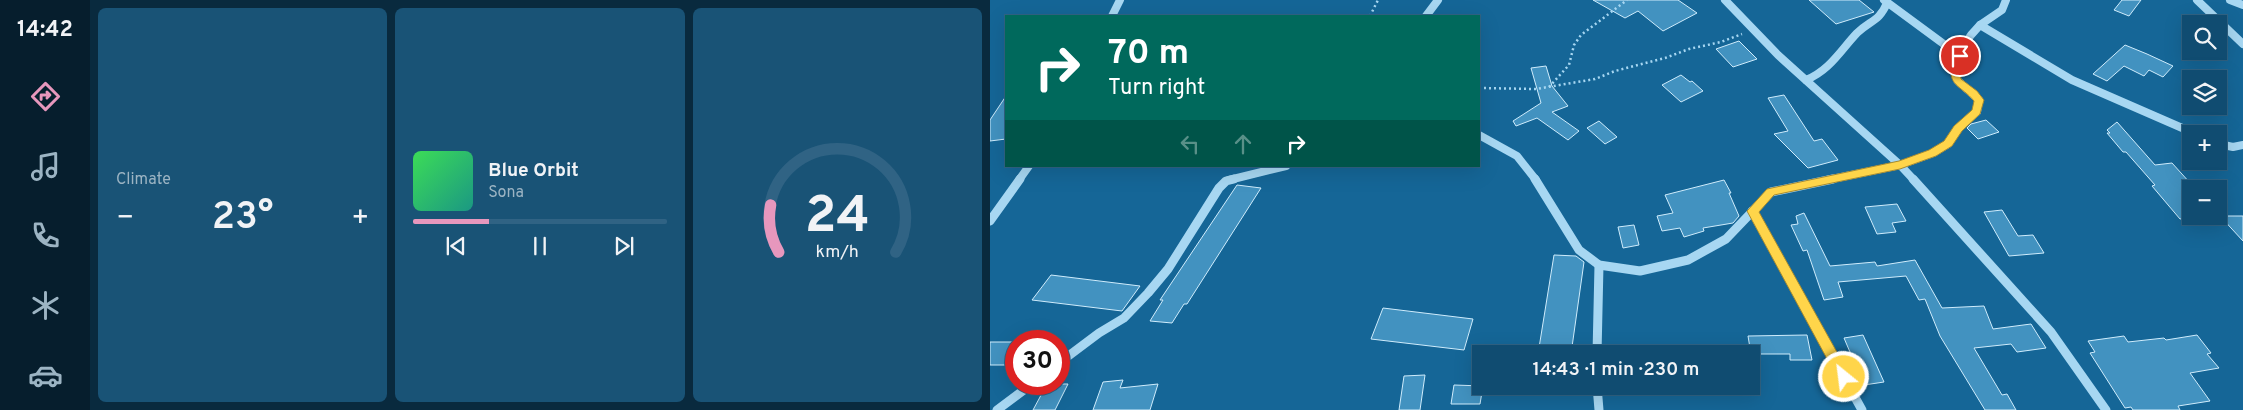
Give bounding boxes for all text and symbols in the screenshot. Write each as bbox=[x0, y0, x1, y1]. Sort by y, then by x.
map controls bbox=[2182, 15, 2227, 225]
button: search bbox=[2182, 15, 2227, 60]
text: 14:42 bbox=[17, 17, 73, 44]
text: 70 m bbox=[1108, 32, 1189, 76]
icon: right bbox=[1025, 35, 1090, 100]
pin bbox=[1939, 35, 1981, 77]
icon: arrive bbox=[1946, 42, 1974, 70]
button: layers bbox=[2182, 70, 2227, 115]
text: Turn right bbox=[1108, 75, 1205, 102]
icon: directions bbox=[28, 79, 63, 114]
button: + bbox=[2182, 125, 2227, 170]
icon: left bbox=[1176, 130, 1204, 158]
icon: ahead bbox=[1229, 130, 1257, 158]
icon: right bbox=[1282, 130, 1310, 158]
icon: music bbox=[28, 149, 63, 184]
text: Blue Orbit bbox=[488, 159, 579, 183]
text: Climate bbox=[116, 170, 171, 190]
button: − bbox=[2182, 180, 2227, 225]
text: Sona bbox=[488, 183, 524, 203]
text: 24 bbox=[805, 185, 870, 251]
text: 23° bbox=[212, 194, 274, 243]
text: − bbox=[116, 201, 134, 237]
text: + bbox=[351, 201, 369, 237]
icon: phone bbox=[28, 218, 63, 253]
icon: previous bbox=[442, 232, 470, 260]
icon: pause bbox=[526, 232, 554, 260]
icon: next bbox=[610, 232, 638, 260]
text: km/h bbox=[816, 241, 859, 264]
icon: climate bbox=[28, 288, 63, 323]
speed limit sign: 30 bbox=[1005, 330, 1070, 395]
position arrow bbox=[1817, 350, 1869, 402]
icon: car bbox=[28, 358, 63, 393]
text: 14:43 · 1 min · 230 m bbox=[1532, 358, 1700, 382]

